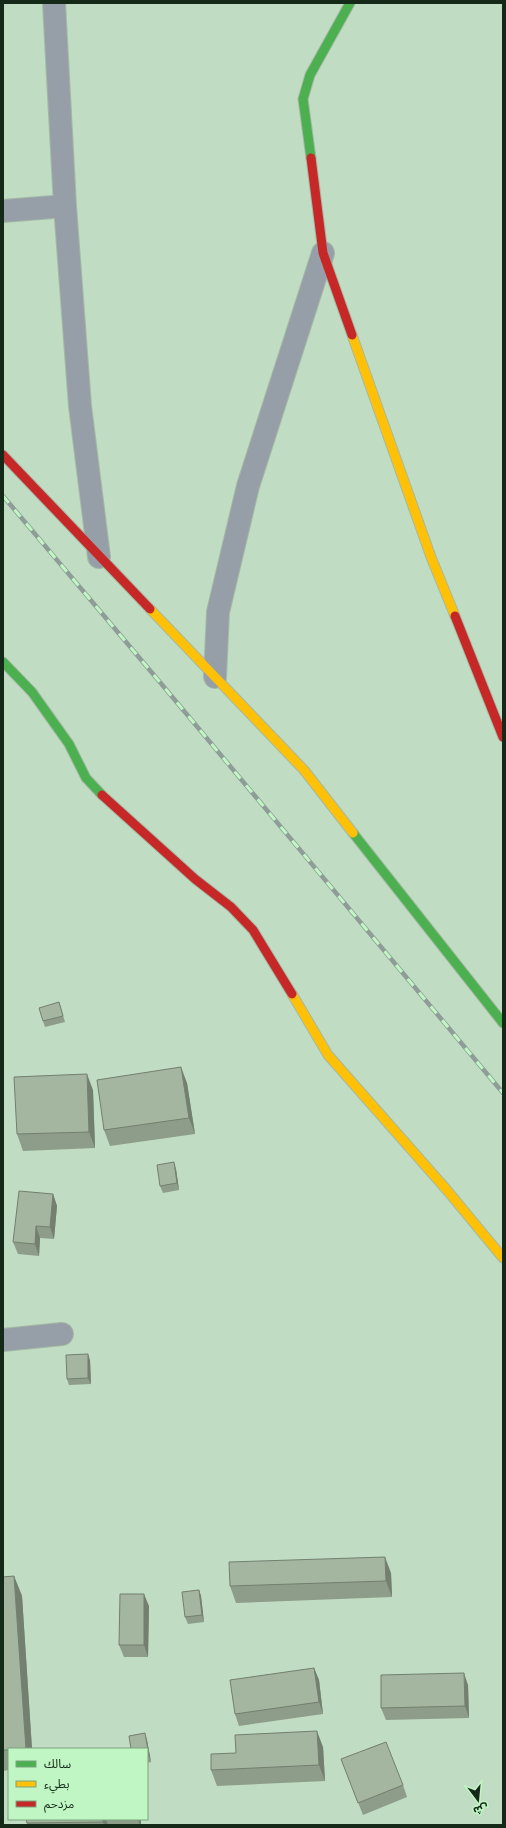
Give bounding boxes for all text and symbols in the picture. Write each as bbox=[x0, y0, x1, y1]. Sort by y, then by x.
legend bbox=[8, 1748, 148, 1820]
text: سالك bbox=[44, 1755, 71, 1772]
text: بطيء bbox=[44, 1775, 70, 1794]
north arrow bbox=[458, 1780, 498, 1820]
text: مزدحم bbox=[44, 1795, 74, 1813]
text: ش bbox=[471, 1800, 490, 1819]

